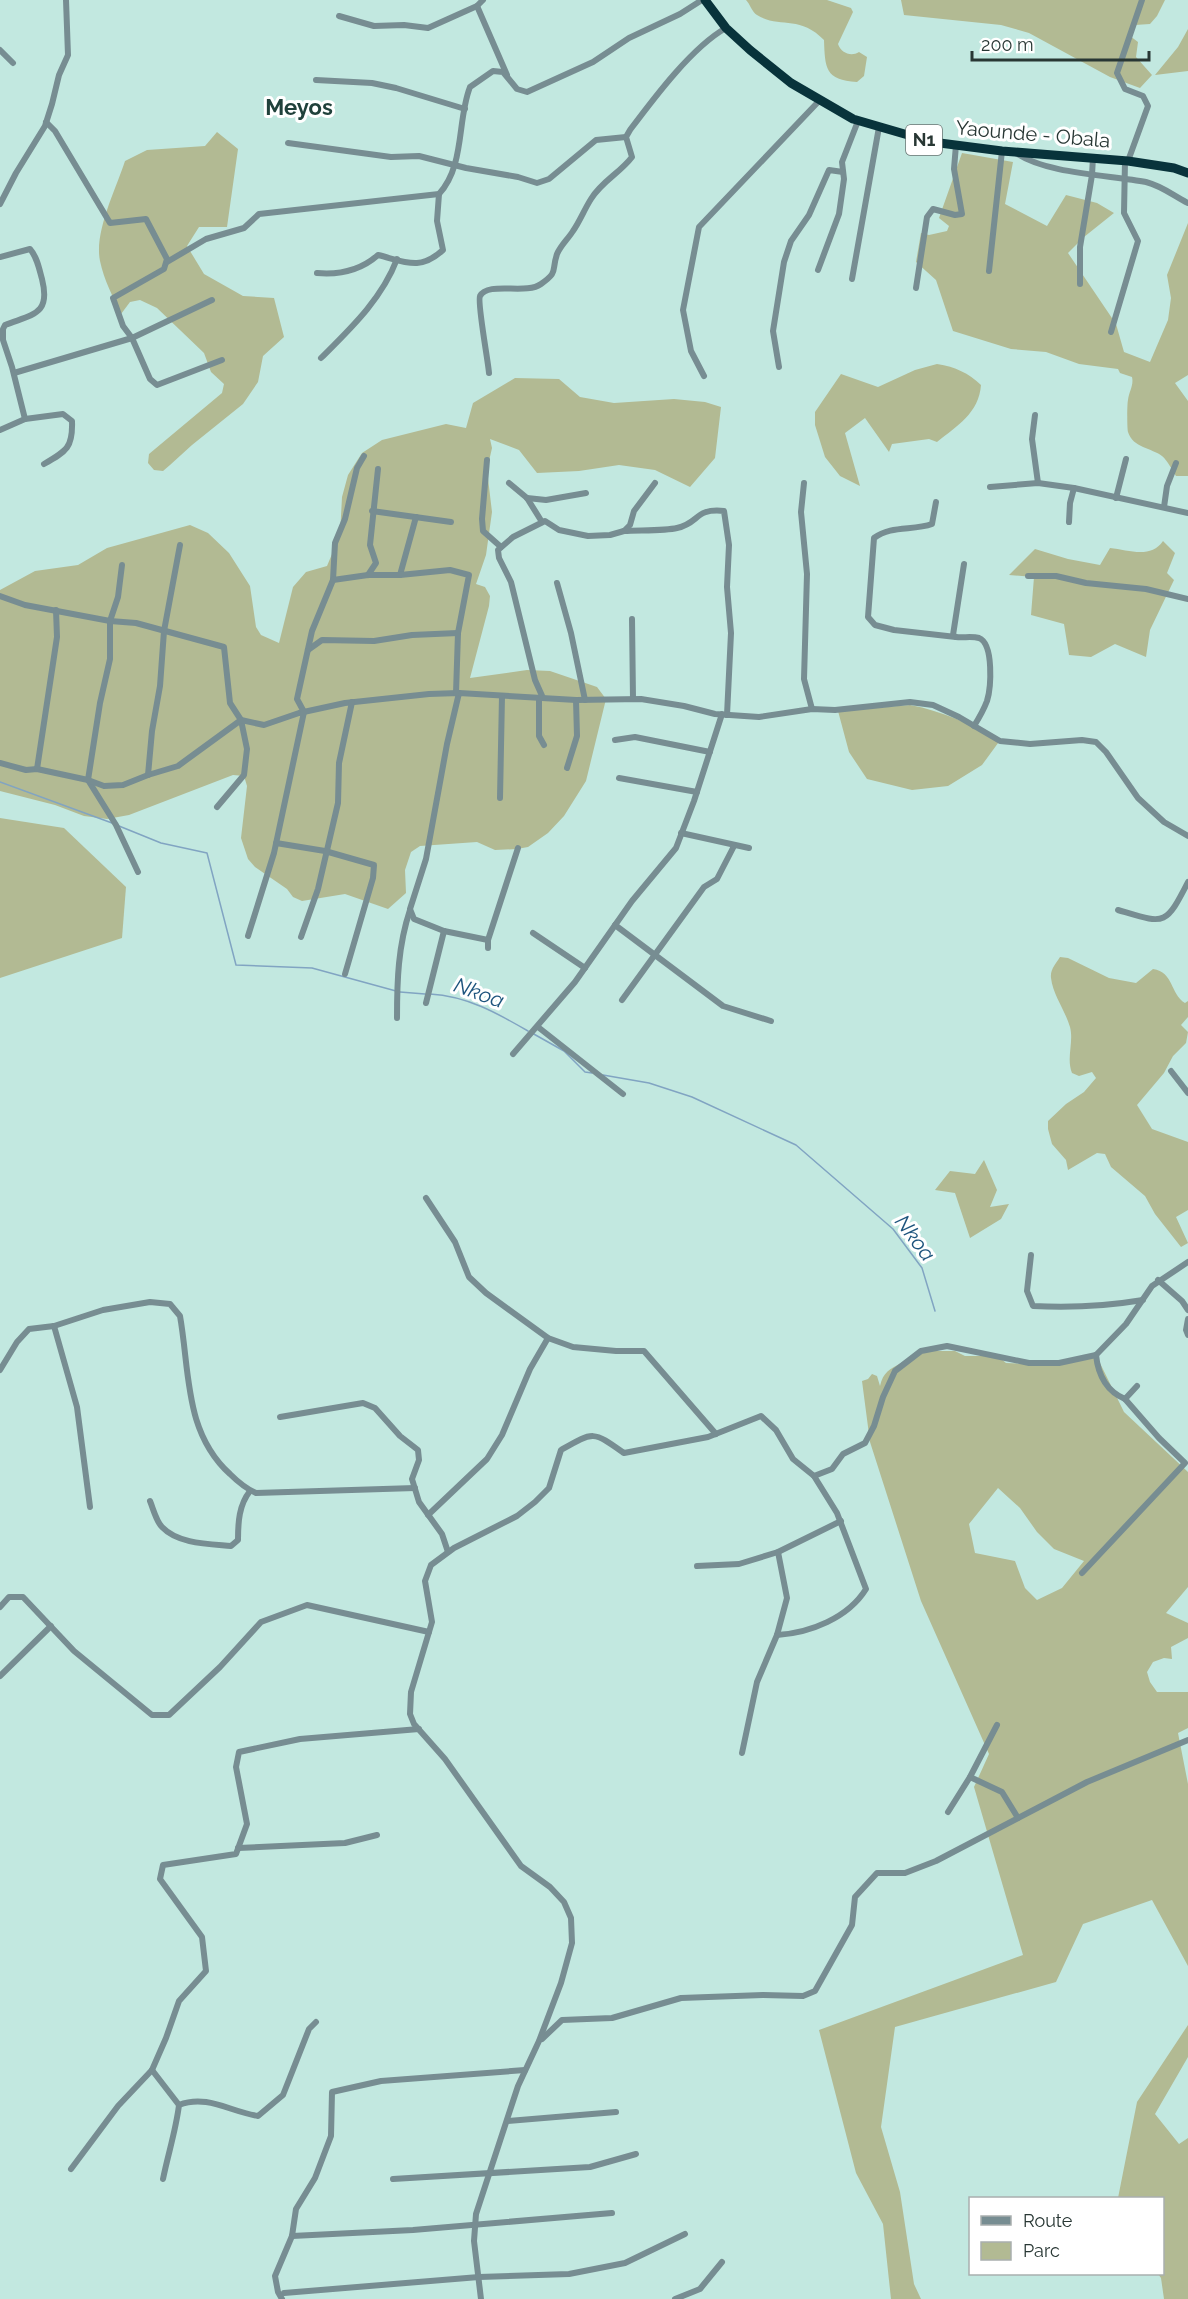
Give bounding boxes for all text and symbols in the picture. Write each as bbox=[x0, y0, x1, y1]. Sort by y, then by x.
scale bar bbox=[972, 24, 1149, 62]
text: 200 m bbox=[981, 34, 1034, 55]
district label: Meyos bbox=[265, 94, 333, 120]
street label: Yaounde - Obala bbox=[955, 115, 1111, 153]
road number: N1 bbox=[906, 125, 942, 155]
water label: Nkoa bbox=[451, 972, 508, 1013]
water label: Nkoa bbox=[890, 1210, 941, 1266]
legend bbox=[969, 2197, 1164, 2275]
text: Route bbox=[1023, 2210, 1073, 2231]
text: Parc bbox=[1023, 2240, 1060, 2261]

